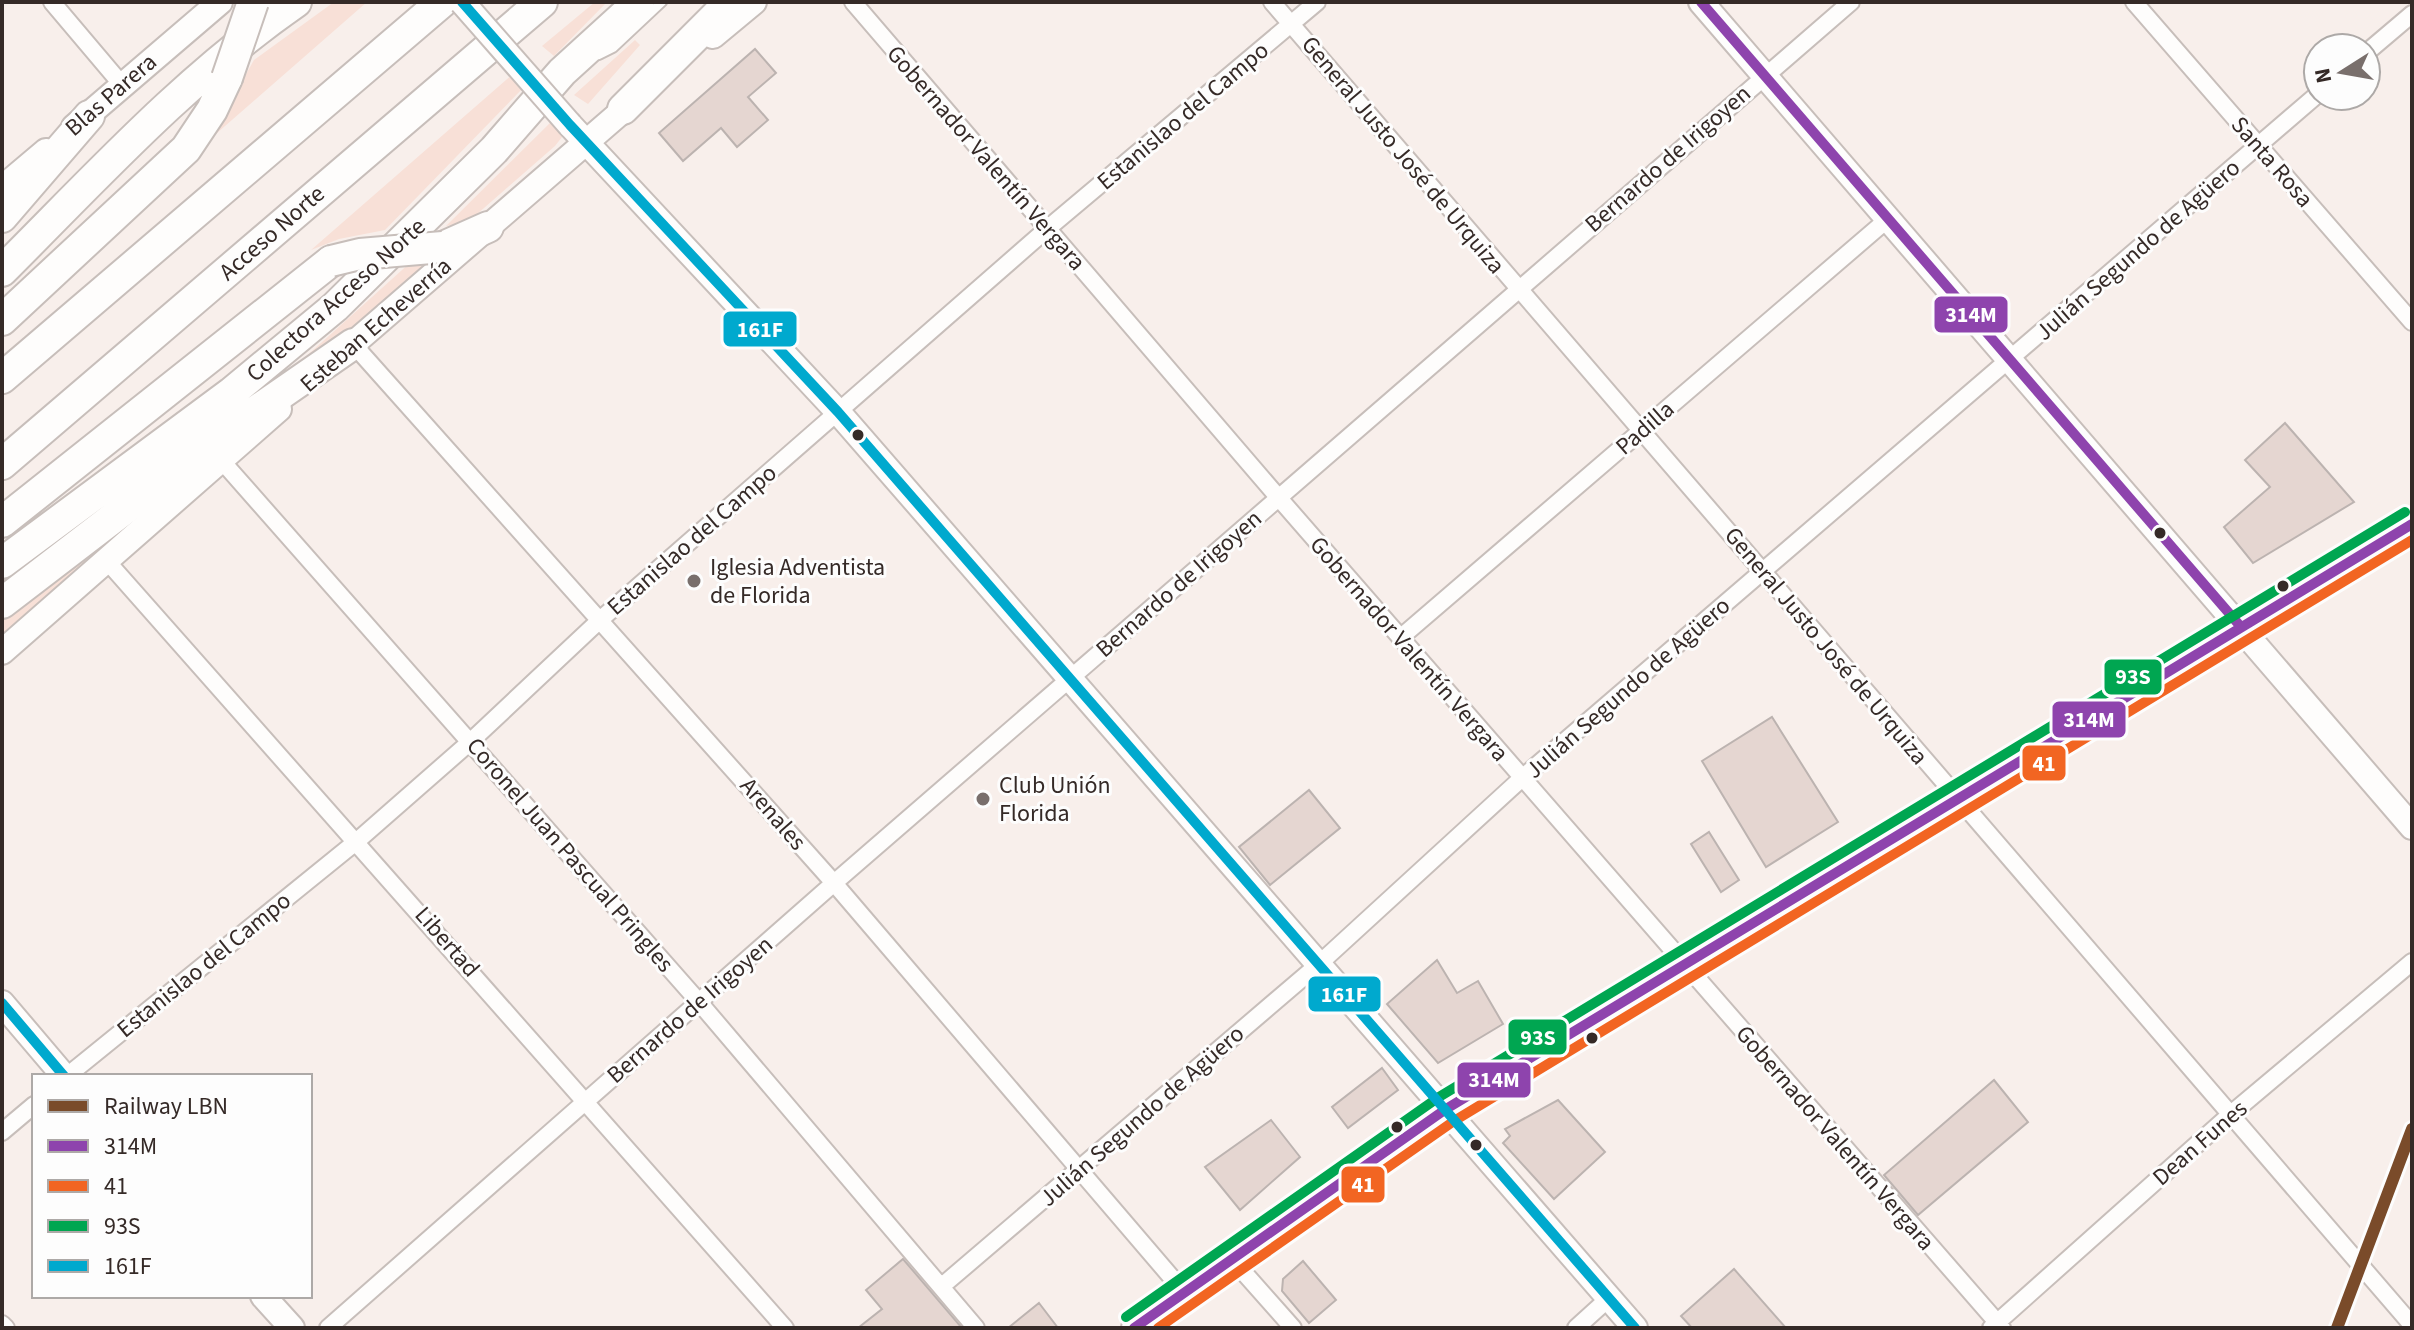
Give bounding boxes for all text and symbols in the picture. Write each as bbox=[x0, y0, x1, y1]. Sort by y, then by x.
street label: General Justo José de Urquiza bbox=[1293, 28, 1513, 282]
north arrow bbox=[2302, 32, 2382, 112]
street label: Estanislao del Campo bbox=[1089, 33, 1277, 199]
street label: Gobernador Valentín Vergara bbox=[878, 38, 1094, 278]
street label: Blas Parera bbox=[57, 45, 165, 145]
text: N bbox=[2306, 65, 2340, 86]
street label: Bernardo de Irigoyen bbox=[1577, 77, 1759, 241]
street label: Santa Rosa bbox=[2222, 109, 2322, 215]
street label: Julián Segundo de Agüero bbox=[2028, 151, 2248, 349]
street label: Acceso Norte bbox=[211, 177, 333, 289]
street label: Colectora Acceso Norte bbox=[238, 210, 434, 390]
street label: Esteban Echeverría bbox=[292, 249, 460, 401]
line badge: 314M bbox=[1933, 295, 2009, 334]
text: 314M bbox=[1945, 299, 1997, 331]
line badge: 161F bbox=[722, 310, 798, 348]
text: 161F bbox=[737, 314, 783, 346]
street label: Padilla bbox=[1608, 392, 1682, 464]
unlabelled marker bbox=[850, 427, 866, 443]
street label: Estanislao del Campo bbox=[599, 456, 785, 624]
street label: Bernardo de Irigoyen bbox=[1088, 502, 1270, 666]
street label: General Justo José de Urquiza bbox=[1716, 519, 1936, 773]
unlabelled marker bbox=[2152, 525, 2168, 541]
street label: Gobernador Valentín Vergara bbox=[1301, 529, 1517, 769]
place label: Iglesia Adventista de Florida bbox=[710, 550, 885, 613]
marker: Iglesia Adventista de Florida bbox=[685, 572, 703, 590]
unlabelled marker bbox=[2275, 578, 2291, 594]
street label: Julián Segundo de Agüero bbox=[1518, 589, 1738, 787]
line badge: 93S bbox=[2103, 658, 2163, 696]
text: 93S bbox=[2115, 661, 2151, 693]
line badge: 314M bbox=[2051, 700, 2127, 739]
text: 314M bbox=[2063, 704, 2115, 736]
street label: Coronel Juan Pascual Pringles bbox=[458, 730, 682, 980]
line badge: 41 bbox=[2021, 744, 2067, 782]
text: 41 bbox=[2032, 748, 2056, 780]
place label: Club Unión Florida bbox=[999, 768, 1111, 831]
street label: Arenales bbox=[731, 770, 815, 858]
marker: Club Unión Florida bbox=[974, 790, 992, 808]
street label: Estanislao del Campo bbox=[109, 884, 299, 1046]
street label: Libertad bbox=[406, 899, 488, 985]
street label: Bernardo de Irigoyen bbox=[599, 928, 781, 1092]
line badge: 161F bbox=[1307, 975, 1382, 1013]
text: 161F bbox=[1321, 979, 1367, 1011]
street label: Julián Segundo de Agüero bbox=[1032, 1017, 1252, 1215]
line badge: 93S bbox=[1507, 1018, 1568, 1056]
street label: Gobernador Valentín Vergara bbox=[1727, 1018, 1943, 1258]
text: 93S bbox=[1520, 1022, 1556, 1054]
unlabelled marker bbox=[1584, 1030, 1600, 1046]
line badge: 314M bbox=[1456, 1061, 1532, 1099]
text: 314M bbox=[1468, 1064, 1520, 1096]
legend bbox=[32, 1074, 312, 1298]
text: Railway LBN bbox=[104, 1089, 228, 1124]
street label: Dean Funes bbox=[2145, 1092, 2255, 1194]
unlabelled marker bbox=[1389, 1119, 1405, 1135]
text: 314M bbox=[104, 1129, 157, 1164]
unlabelled marker bbox=[1468, 1137, 1484, 1153]
line badge: 41 bbox=[1340, 1165, 1386, 1204]
text: 41 bbox=[104, 1169, 128, 1204]
text: 41 bbox=[1351, 1169, 1375, 1201]
text: 93S bbox=[104, 1209, 141, 1244]
text: 161F bbox=[104, 1249, 152, 1284]

